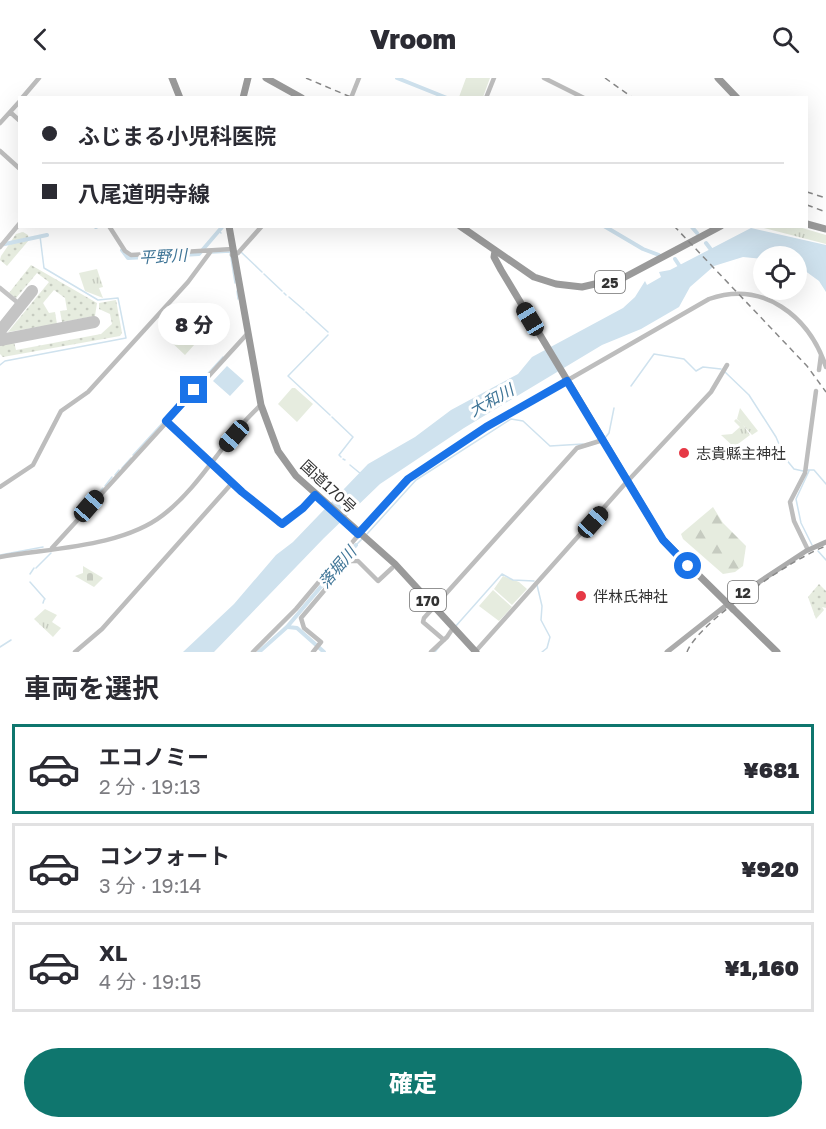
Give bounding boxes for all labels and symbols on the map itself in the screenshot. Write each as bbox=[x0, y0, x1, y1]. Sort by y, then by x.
water label: 平野川 bbox=[139, 245, 189, 267]
road number: 25 bbox=[595, 271, 625, 293]
car bbox=[513, 299, 547, 339]
callout: 8 分 bbox=[158, 303, 230, 345]
route end bbox=[180, 376, 207, 403]
water label: 大和川 bbox=[465, 379, 519, 420]
car bbox=[215, 417, 253, 455]
place label: 志貴縣主神社 bbox=[696, 444, 786, 462]
marker: 志貴縣主神社 bbox=[677, 446, 691, 460]
street label: 国道170号 bbox=[297, 456, 361, 516]
car bbox=[70, 487, 108, 525]
car bbox=[574, 503, 612, 541]
water label: 落堀川 bbox=[314, 541, 361, 592]
route start bbox=[674, 552, 701, 579]
road number: 12 bbox=[728, 581, 758, 603]
place label: 伴林氏神社 bbox=[593, 587, 668, 605]
road number: 170 bbox=[410, 589, 446, 611]
marker: 伴林氏神社 bbox=[574, 589, 588, 603]

